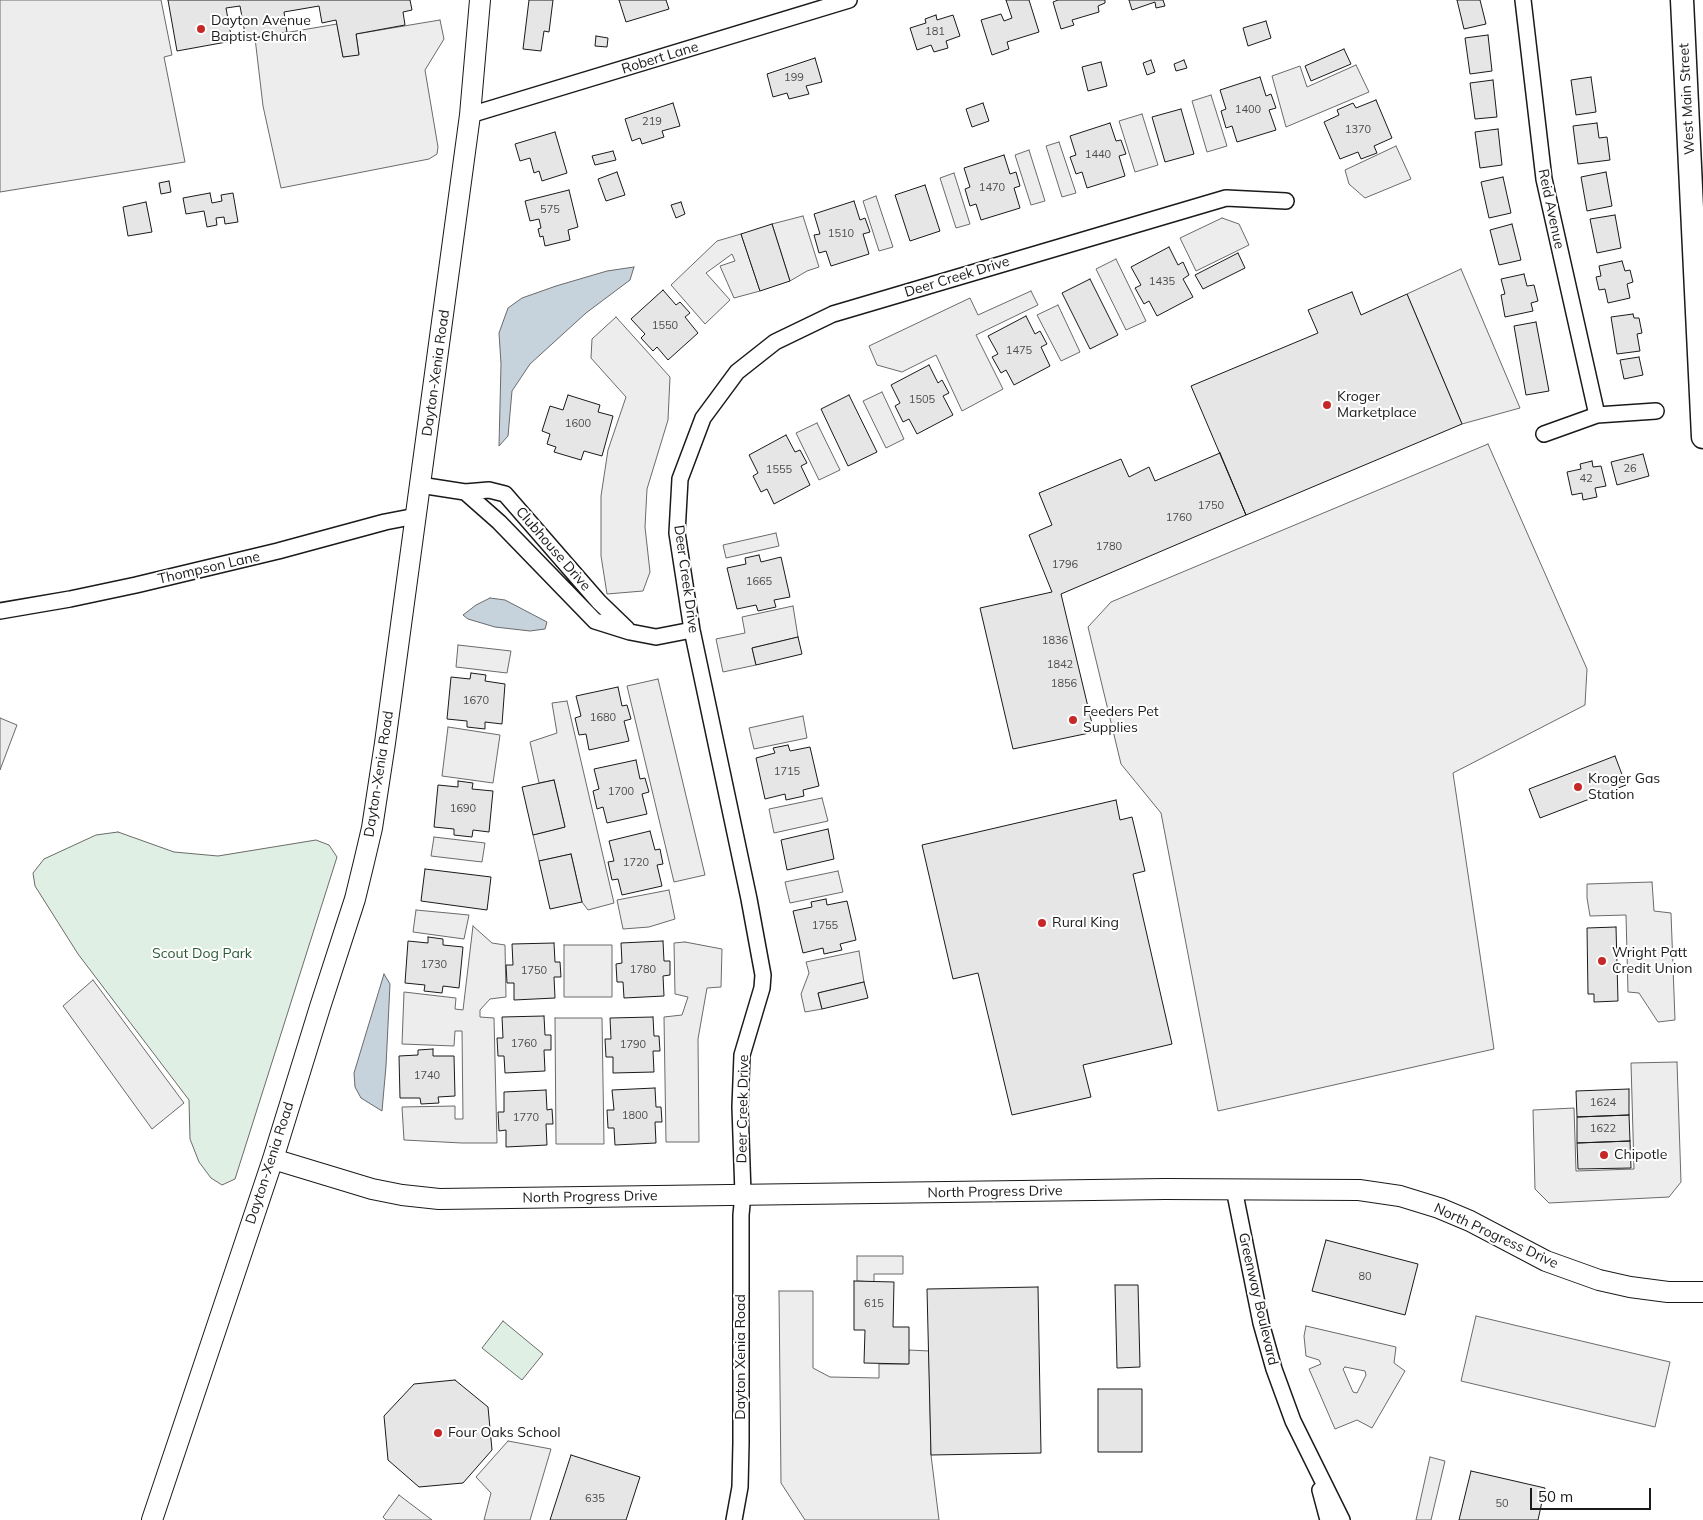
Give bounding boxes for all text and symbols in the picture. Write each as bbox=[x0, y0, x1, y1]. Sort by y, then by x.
place label: Dayton Avenue Baptist Church bbox=[211, 13, 311, 46]
marker: Dayton Avenue Baptist Church bbox=[195, 23, 207, 35]
house number: 181 bbox=[925, 25, 945, 39]
street label: Robert Lane bbox=[620, 38, 700, 78]
street label: West Main Street bbox=[1676, 43, 1698, 155]
house number: 199 bbox=[784, 71, 804, 85]
house number: 1400 bbox=[1235, 103, 1261, 117]
house number: 219 bbox=[642, 115, 662, 129]
house number: 1370 bbox=[1345, 123, 1371, 137]
house number: 1440 bbox=[1085, 148, 1111, 162]
street label: Reid Avenue bbox=[1534, 167, 1568, 251]
house number: 1470 bbox=[979, 181, 1005, 195]
house number: 575 bbox=[540, 203, 560, 217]
house number: 1510 bbox=[828, 227, 854, 241]
street label: Deer Creek Drive bbox=[902, 253, 1012, 301]
house number: 1435 bbox=[1149, 275, 1175, 289]
street label: Dayton-Xenia Road bbox=[419, 309, 453, 437]
house number: 1550 bbox=[652, 319, 678, 333]
house number: 1475 bbox=[1006, 344, 1032, 358]
place label: Kroger Marketplace bbox=[1337, 389, 1417, 422]
house number: 1505 bbox=[909, 393, 935, 407]
marker: Kroger Marketplace bbox=[1321, 399, 1333, 411]
house number: 1600 bbox=[565, 417, 591, 431]
house number: 26 bbox=[1623, 462, 1637, 476]
house number: 1555 bbox=[766, 463, 792, 477]
house number: 42 bbox=[1579, 472, 1593, 486]
house number: 1750 bbox=[1198, 499, 1224, 513]
street label: Clubhouse Drive bbox=[512, 504, 594, 594]
house number: 1760 bbox=[1166, 511, 1192, 525]
street label: Deer Creek Drive bbox=[670, 524, 702, 634]
house number: 1780 bbox=[1096, 540, 1122, 554]
street label: Thompson Lane bbox=[156, 548, 262, 588]
house number: 1796 bbox=[1052, 558, 1078, 572]
house number: 1665 bbox=[746, 575, 772, 589]
house number: 1836 bbox=[1042, 634, 1068, 648]
house number: 1842 bbox=[1047, 658, 1073, 672]
house number: 1856 bbox=[1051, 677, 1077, 691]
house number: 1670 bbox=[463, 694, 489, 708]
place label: Feeders Pet Supplies bbox=[1083, 704, 1159, 736]
street label: Dayton-Xenia Road bbox=[361, 710, 397, 838]
house number: 1680 bbox=[590, 711, 616, 725]
marker: Feeders Pet Supplies bbox=[1067, 714, 1079, 726]
house number: 1715 bbox=[774, 765, 800, 779]
place label: Kroger Gas Station bbox=[1588, 771, 1660, 804]
marker: Kroger Gas Station bbox=[1572, 781, 1584, 793]
house number: 1700 bbox=[608, 785, 634, 799]
house number: 1690 bbox=[450, 802, 476, 816]
house number: 1720 bbox=[623, 856, 649, 870]
place label: Rural King bbox=[1052, 915, 1119, 931]
marker: Rural King bbox=[1036, 917, 1048, 929]
house number: 1755 bbox=[812, 919, 838, 933]
place label: Wright Patt Credit Union bbox=[1612, 945, 1692, 978]
park label: Scout Dog Park bbox=[152, 946, 252, 962]
marker: Wright Patt Credit Union bbox=[1596, 955, 1608, 967]
house number: 1730 bbox=[421, 958, 447, 972]
house number: 1780 bbox=[630, 963, 656, 977]
house number: 1750 bbox=[521, 964, 547, 978]
house number: 1760 bbox=[511, 1037, 537, 1051]
house number: 1790 bbox=[620, 1038, 646, 1052]
street label: Deer Creek Drive bbox=[734, 1054, 752, 1164]
house number: 1740 bbox=[414, 1069, 440, 1083]
house number: 1624 bbox=[1590, 1096, 1616, 1110]
street label: Dayton-Xenia Road bbox=[242, 1100, 298, 1226]
house number: 1800 bbox=[622, 1109, 648, 1123]
house number: 1770 bbox=[513, 1111, 539, 1125]
house number: 1622 bbox=[1590, 1122, 1616, 1136]
place label: Chipotle bbox=[1614, 1147, 1667, 1163]
marker: Chipotle bbox=[1598, 1149, 1610, 1161]
street label: North Progress Drive bbox=[927, 1182, 1063, 1202]
street label: North Progress Drive bbox=[522, 1187, 658, 1207]
street label: North Progress Drive bbox=[1431, 1200, 1561, 1272]
street label: Greenway Boulevard bbox=[1235, 1231, 1281, 1367]
house number: 80 bbox=[1358, 1270, 1372, 1284]
street label: Dayton Xenia Road bbox=[733, 1294, 749, 1420]
house number: 615 bbox=[864, 1297, 884, 1311]
place label: Four Oaks School bbox=[448, 1425, 560, 1441]
marker: Four Oaks School bbox=[432, 1427, 444, 1439]
scale bar bbox=[1533, 1478, 1654, 1510]
text: 50 m bbox=[1538, 1487, 1573, 1506]
house number: 635 bbox=[585, 1492, 605, 1506]
house number: 50 bbox=[1495, 1497, 1509, 1511]

